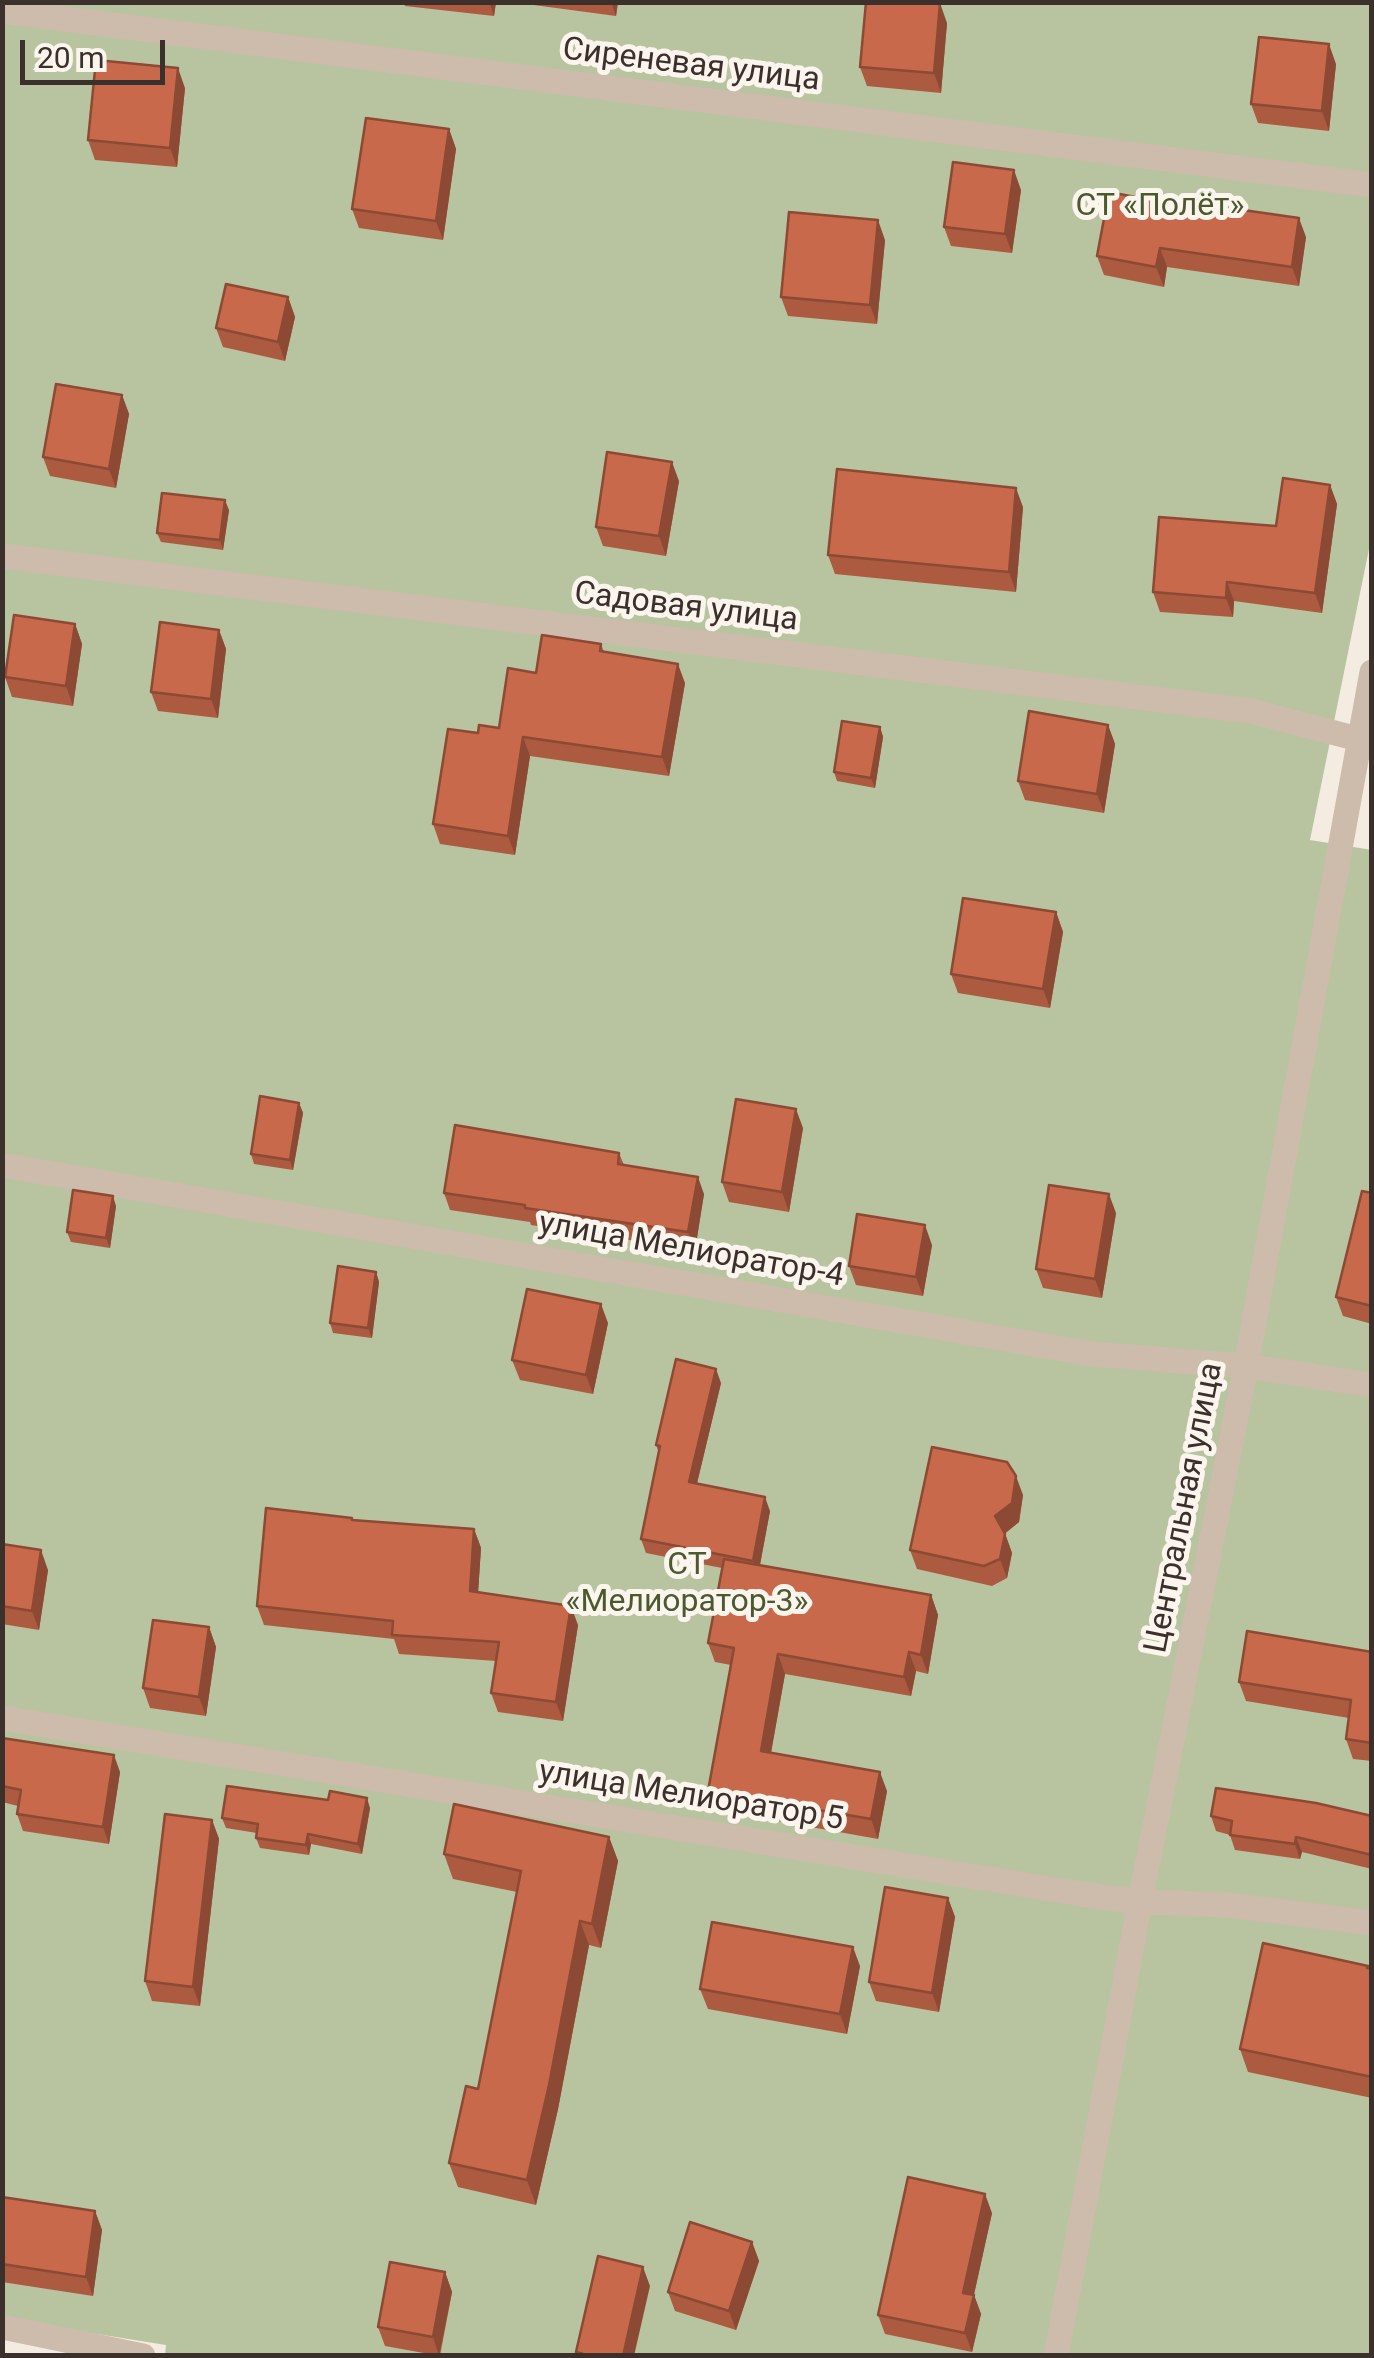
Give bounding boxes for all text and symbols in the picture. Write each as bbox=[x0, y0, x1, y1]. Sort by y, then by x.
scale bar bbox=[25, 20, 170, 82]
street label: Сиреневая улица bbox=[560, 31, 822, 101]
text: 20 m bbox=[37, 40, 104, 75]
park label: СТ «Полёт» bbox=[1076, 188, 1244, 226]
street label: Садовая улица bbox=[572, 575, 800, 641]
street label: улица Мелиоратор-4 bbox=[536, 1205, 846, 1297]
street label: Центральная улица bbox=[1138, 1360, 1232, 1656]
park label: СТ «Мелиоратор-3» bbox=[565, 1547, 809, 1622]
street label: улица Мелиоратор 5 bbox=[536, 1754, 846, 1840]

